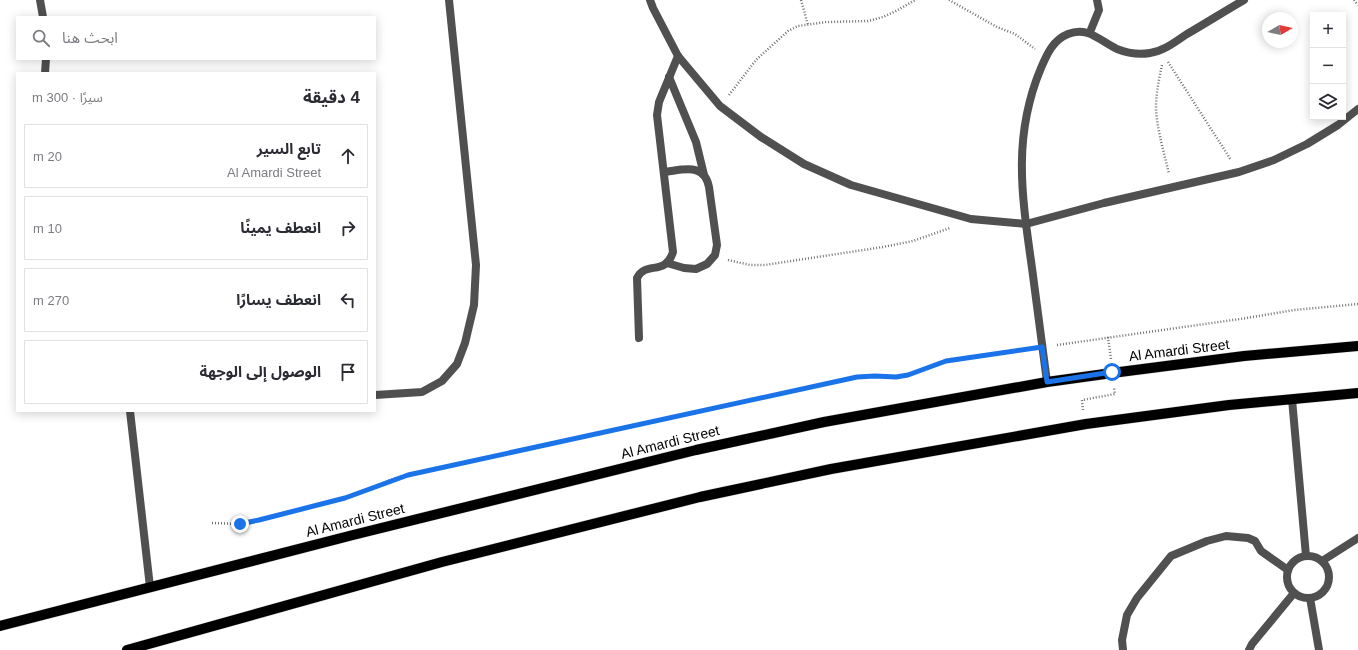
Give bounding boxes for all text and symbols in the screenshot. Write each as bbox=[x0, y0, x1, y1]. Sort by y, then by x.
north arrow bbox=[1262, 12, 1298, 48]
map controls bbox=[1310, 12, 1346, 120]
button: + bbox=[1310, 12, 1346, 48]
search box bbox=[16, 16, 376, 60]
icon: search bbox=[30, 27, 52, 49]
text: ابحث هنا bbox=[62, 29, 118, 46]
button: − bbox=[1310, 48, 1346, 84]
button: layers bbox=[1310, 84, 1346, 120]
text: 4 دقيقة bbox=[303, 88, 360, 107]
text: سيرًا · 300 m bbox=[32, 90, 103, 105]
text: تابع السير bbox=[257, 140, 321, 157]
icon: ahead bbox=[337, 145, 359, 167]
text: 20 m bbox=[33, 149, 62, 164]
text: Al Amardi Street bbox=[227, 165, 321, 180]
icon: right bbox=[337, 217, 359, 239]
text: انعطف يمينًا bbox=[240, 219, 321, 236]
text: 10 m bbox=[33, 221, 62, 236]
icon: left bbox=[337, 289, 359, 311]
text: انعطف يسارًا bbox=[236, 291, 321, 308]
text: 270 m bbox=[33, 293, 69, 308]
street label: Al Amardi Street bbox=[1128, 336, 1230, 364]
icon: arrive bbox=[337, 361, 359, 383]
text: الوصول إلى الوجهة bbox=[199, 363, 321, 380]
route start bbox=[1103, 363, 1121, 381]
street label: Al Amardi Street bbox=[619, 422, 721, 462]
street label: Al Amardi Street bbox=[304, 500, 406, 540]
route end bbox=[231, 515, 249, 533]

